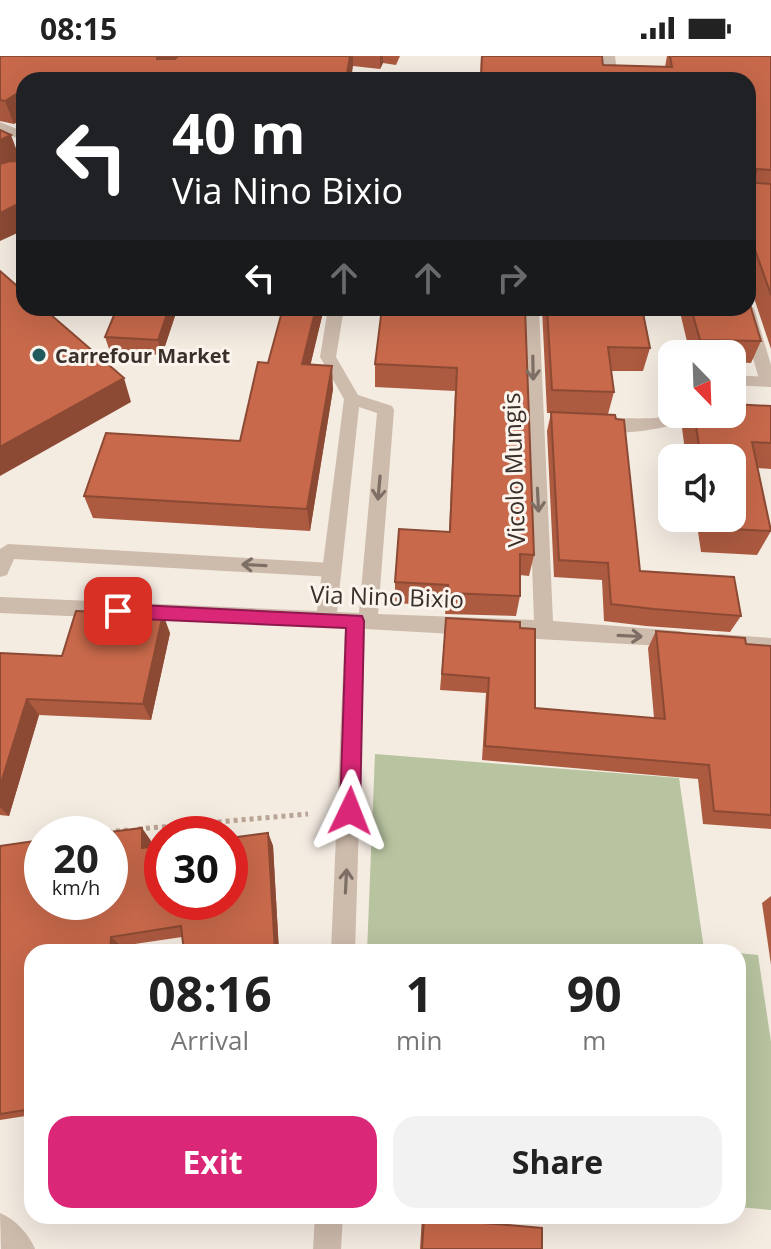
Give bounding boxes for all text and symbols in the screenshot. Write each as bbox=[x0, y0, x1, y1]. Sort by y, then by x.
text: 08:15 bbox=[40, 8, 117, 49]
text: 40 m bbox=[172, 94, 306, 170]
icon: left bbox=[40, 104, 144, 208]
text: Via Nino Bixio bbox=[172, 166, 403, 215]
icon: left bbox=[238, 256, 282, 300]
icon: ahead bbox=[322, 256, 366, 300]
icon: ahead bbox=[406, 256, 450, 300]
icon: right bbox=[490, 256, 534, 300]
north arrow bbox=[658, 340, 746, 428]
map controls bbox=[658, 340, 746, 532]
place label: Carrefour Market bbox=[55, 342, 231, 369]
marker: Carrefour Market bbox=[30, 346, 48, 364]
one-way arrow bbox=[525, 354, 541, 381]
street label: Vicolo Mungis bbox=[494, 392, 532, 548]
button: sound bbox=[658, 444, 746, 532]
one-way arrow bbox=[371, 474, 386, 500]
one-way arrow bbox=[530, 486, 545, 513]
one-way arrow bbox=[241, 558, 268, 573]
pin bbox=[84, 577, 152, 645]
street label: Via Nino Bixio bbox=[309, 577, 465, 615]
icon: arrive bbox=[96, 589, 140, 633]
one-way arrow bbox=[616, 629, 643, 644]
position arrow bbox=[308, 769, 392, 853]
speed limit sign: 30 bbox=[144, 816, 248, 920]
text: 20 bbox=[53, 830, 99, 885]
one-way arrow bbox=[339, 868, 354, 895]
text: km/h bbox=[52, 874, 100, 901]
text: 08:16 bbox=[148, 961, 272, 1026]
text: 1 bbox=[406, 961, 433, 1026]
text: 90 bbox=[567, 961, 622, 1026]
text: Arrival bbox=[171, 1022, 249, 1058]
text: min bbox=[396, 1022, 443, 1058]
text: m bbox=[582, 1022, 606, 1058]
button: Exit bbox=[48, 1116, 377, 1208]
button: Share bbox=[393, 1116, 722, 1208]

